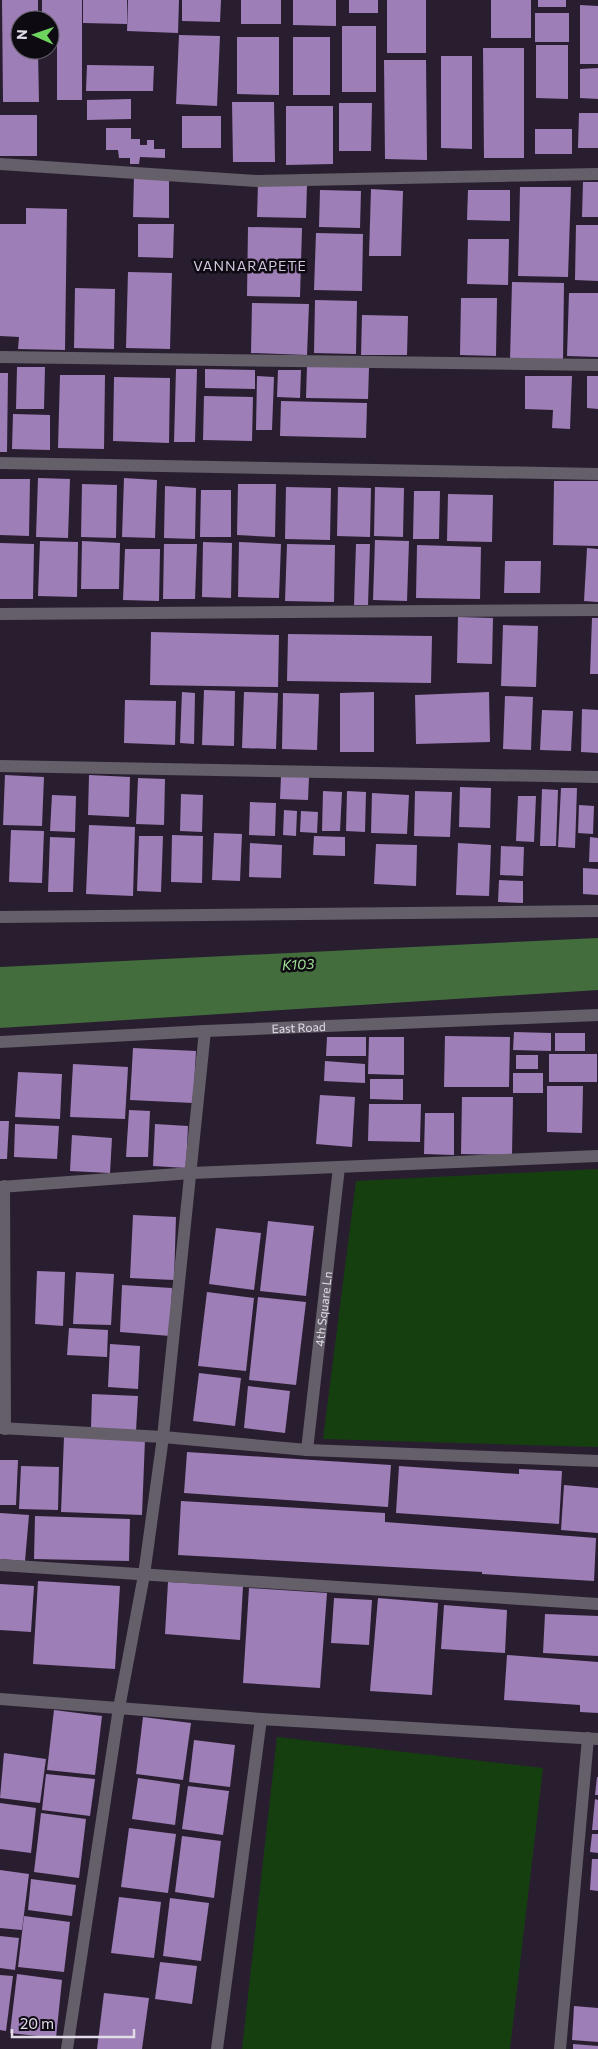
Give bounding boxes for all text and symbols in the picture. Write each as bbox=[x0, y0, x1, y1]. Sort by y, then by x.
north arrow bbox=[10, 10, 60, 60]
text: N bbox=[13, 29, 30, 40]
district label: VANNARAPETE bbox=[193, 257, 307, 274]
water label: K103 bbox=[281, 955, 315, 973]
street label: East Road bbox=[271, 1019, 326, 1035]
street label: 4th Square Ln bbox=[312, 1271, 334, 1347]
scale bar bbox=[12, 2006, 135, 2038]
text: 20 m bbox=[20, 2014, 54, 2032]

